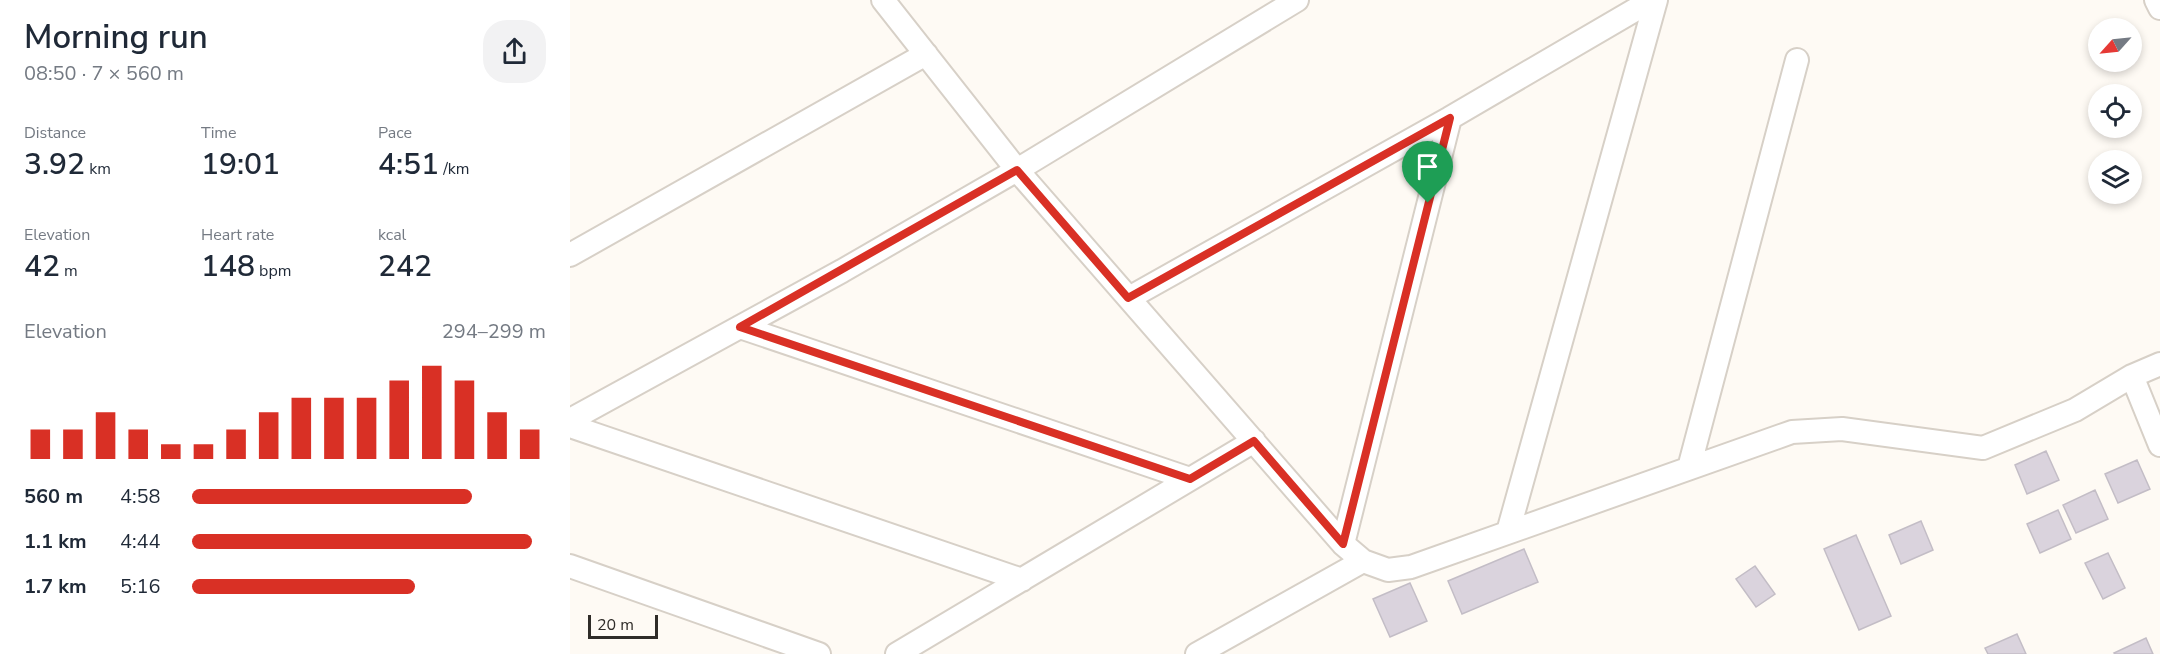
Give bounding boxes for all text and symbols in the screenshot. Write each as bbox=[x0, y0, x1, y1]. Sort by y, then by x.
text: Morning run bbox=[24, 15, 208, 60]
north arrow bbox=[2088, 18, 2142, 72]
map controls bbox=[2088, 18, 2142, 204]
button: share bbox=[483, 20, 546, 83]
text: 08:50 · 7 × 560 m bbox=[24, 60, 184, 87]
button: locate bbox=[2088, 84, 2142, 138]
text: Distance bbox=[24, 122, 86, 144]
text: Time bbox=[201, 122, 237, 144]
text: Pace bbox=[378, 122, 412, 144]
pin bbox=[1402, 141, 1453, 203]
text: 3.92 bbox=[24, 144, 85, 185]
text: 19:01 bbox=[201, 144, 280, 185]
text: 4:51 bbox=[378, 144, 439, 185]
icon: arrive bbox=[1411, 150, 1444, 183]
button: layers bbox=[2088, 150, 2142, 204]
text: km bbox=[85, 158, 111, 180]
text: /km bbox=[439, 158, 469, 180]
text: Elevation bbox=[24, 224, 90, 246]
text: Heart rate bbox=[201, 224, 274, 246]
text: kcal bbox=[378, 224, 406, 246]
text: 42 bbox=[24, 246, 60, 287]
text: 148 bbox=[201, 246, 255, 287]
text: 242 bbox=[378, 246, 432, 287]
text: m bbox=[60, 260, 78, 282]
text: bpm bbox=[255, 260, 291, 282]
text: Elevation bbox=[24, 318, 107, 345]
text: 294–299 m bbox=[442, 318, 546, 345]
text: 560 m bbox=[24, 483, 83, 510]
text: 4:58 bbox=[120, 483, 161, 510]
text: 1.1 km bbox=[24, 528, 87, 555]
text: 4:44 bbox=[120, 528, 161, 555]
text: 1.7 km bbox=[24, 573, 87, 600]
text: 5:16 bbox=[120, 573, 161, 600]
scale bar bbox=[588, 612, 658, 640]
text: 20 m bbox=[597, 614, 634, 636]

